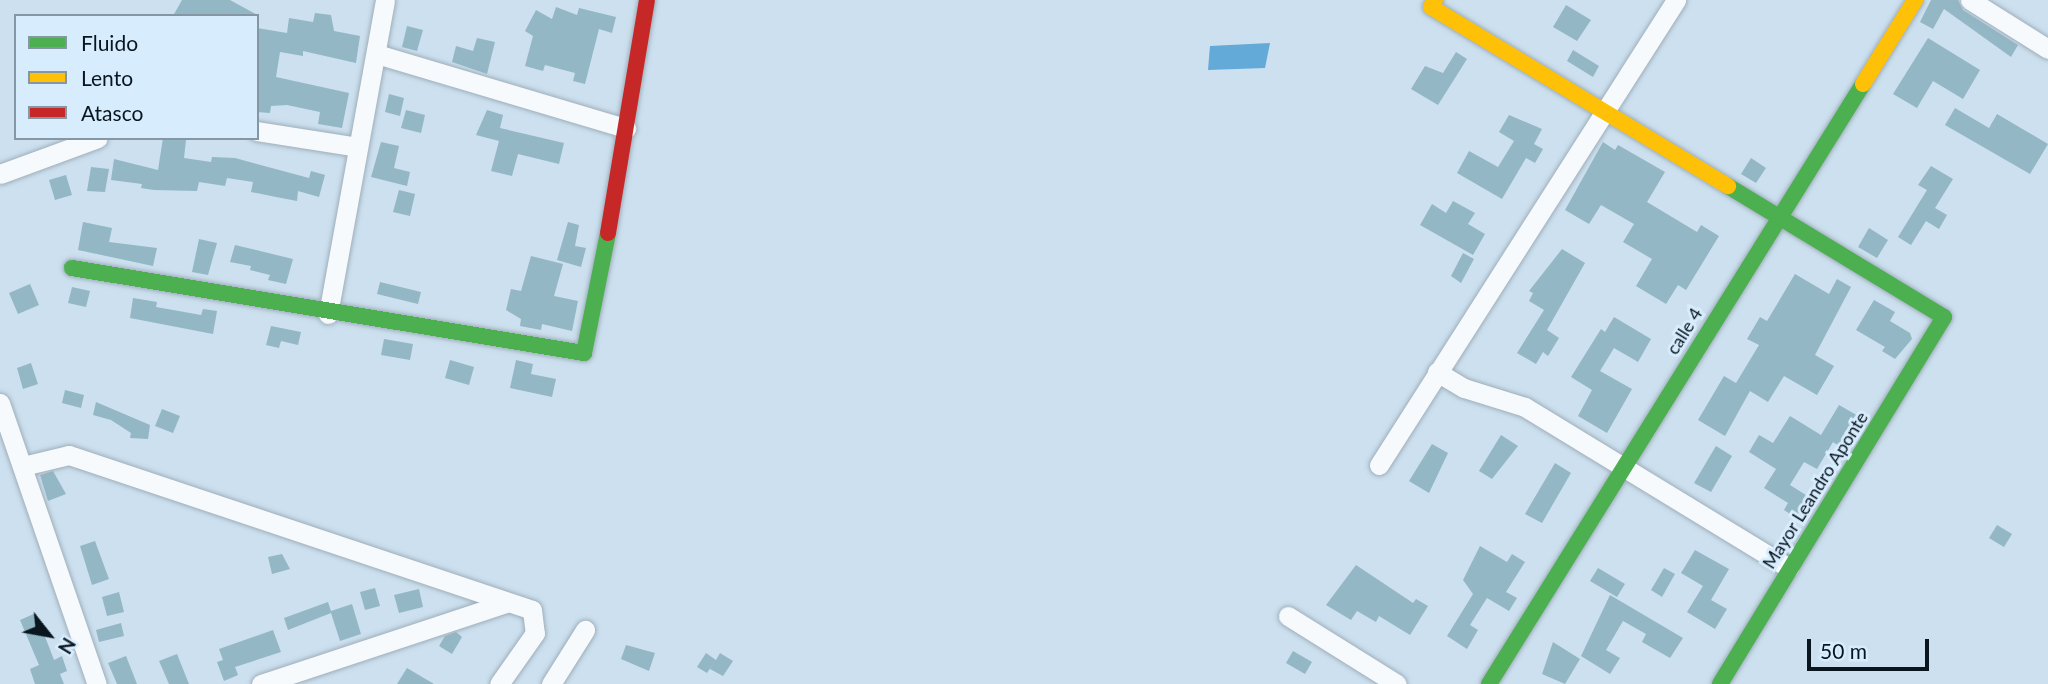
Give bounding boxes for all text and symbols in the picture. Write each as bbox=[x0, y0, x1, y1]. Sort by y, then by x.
legend bbox=[14, 14, 259, 140]
text: Fluido bbox=[81, 30, 138, 55]
text: Lento bbox=[81, 65, 133, 90]
text: Atasco bbox=[81, 100, 143, 125]
street label: calle 4 bbox=[1661, 304, 1707, 358]
street label: Mayor Leandro Aponte bbox=[1758, 407, 1872, 573]
north arrow bbox=[14, 600, 84, 670]
scale bar bbox=[1810, 624, 1932, 668]
text: N bbox=[54, 634, 81, 658]
text: 50 m bbox=[1820, 638, 1867, 663]

